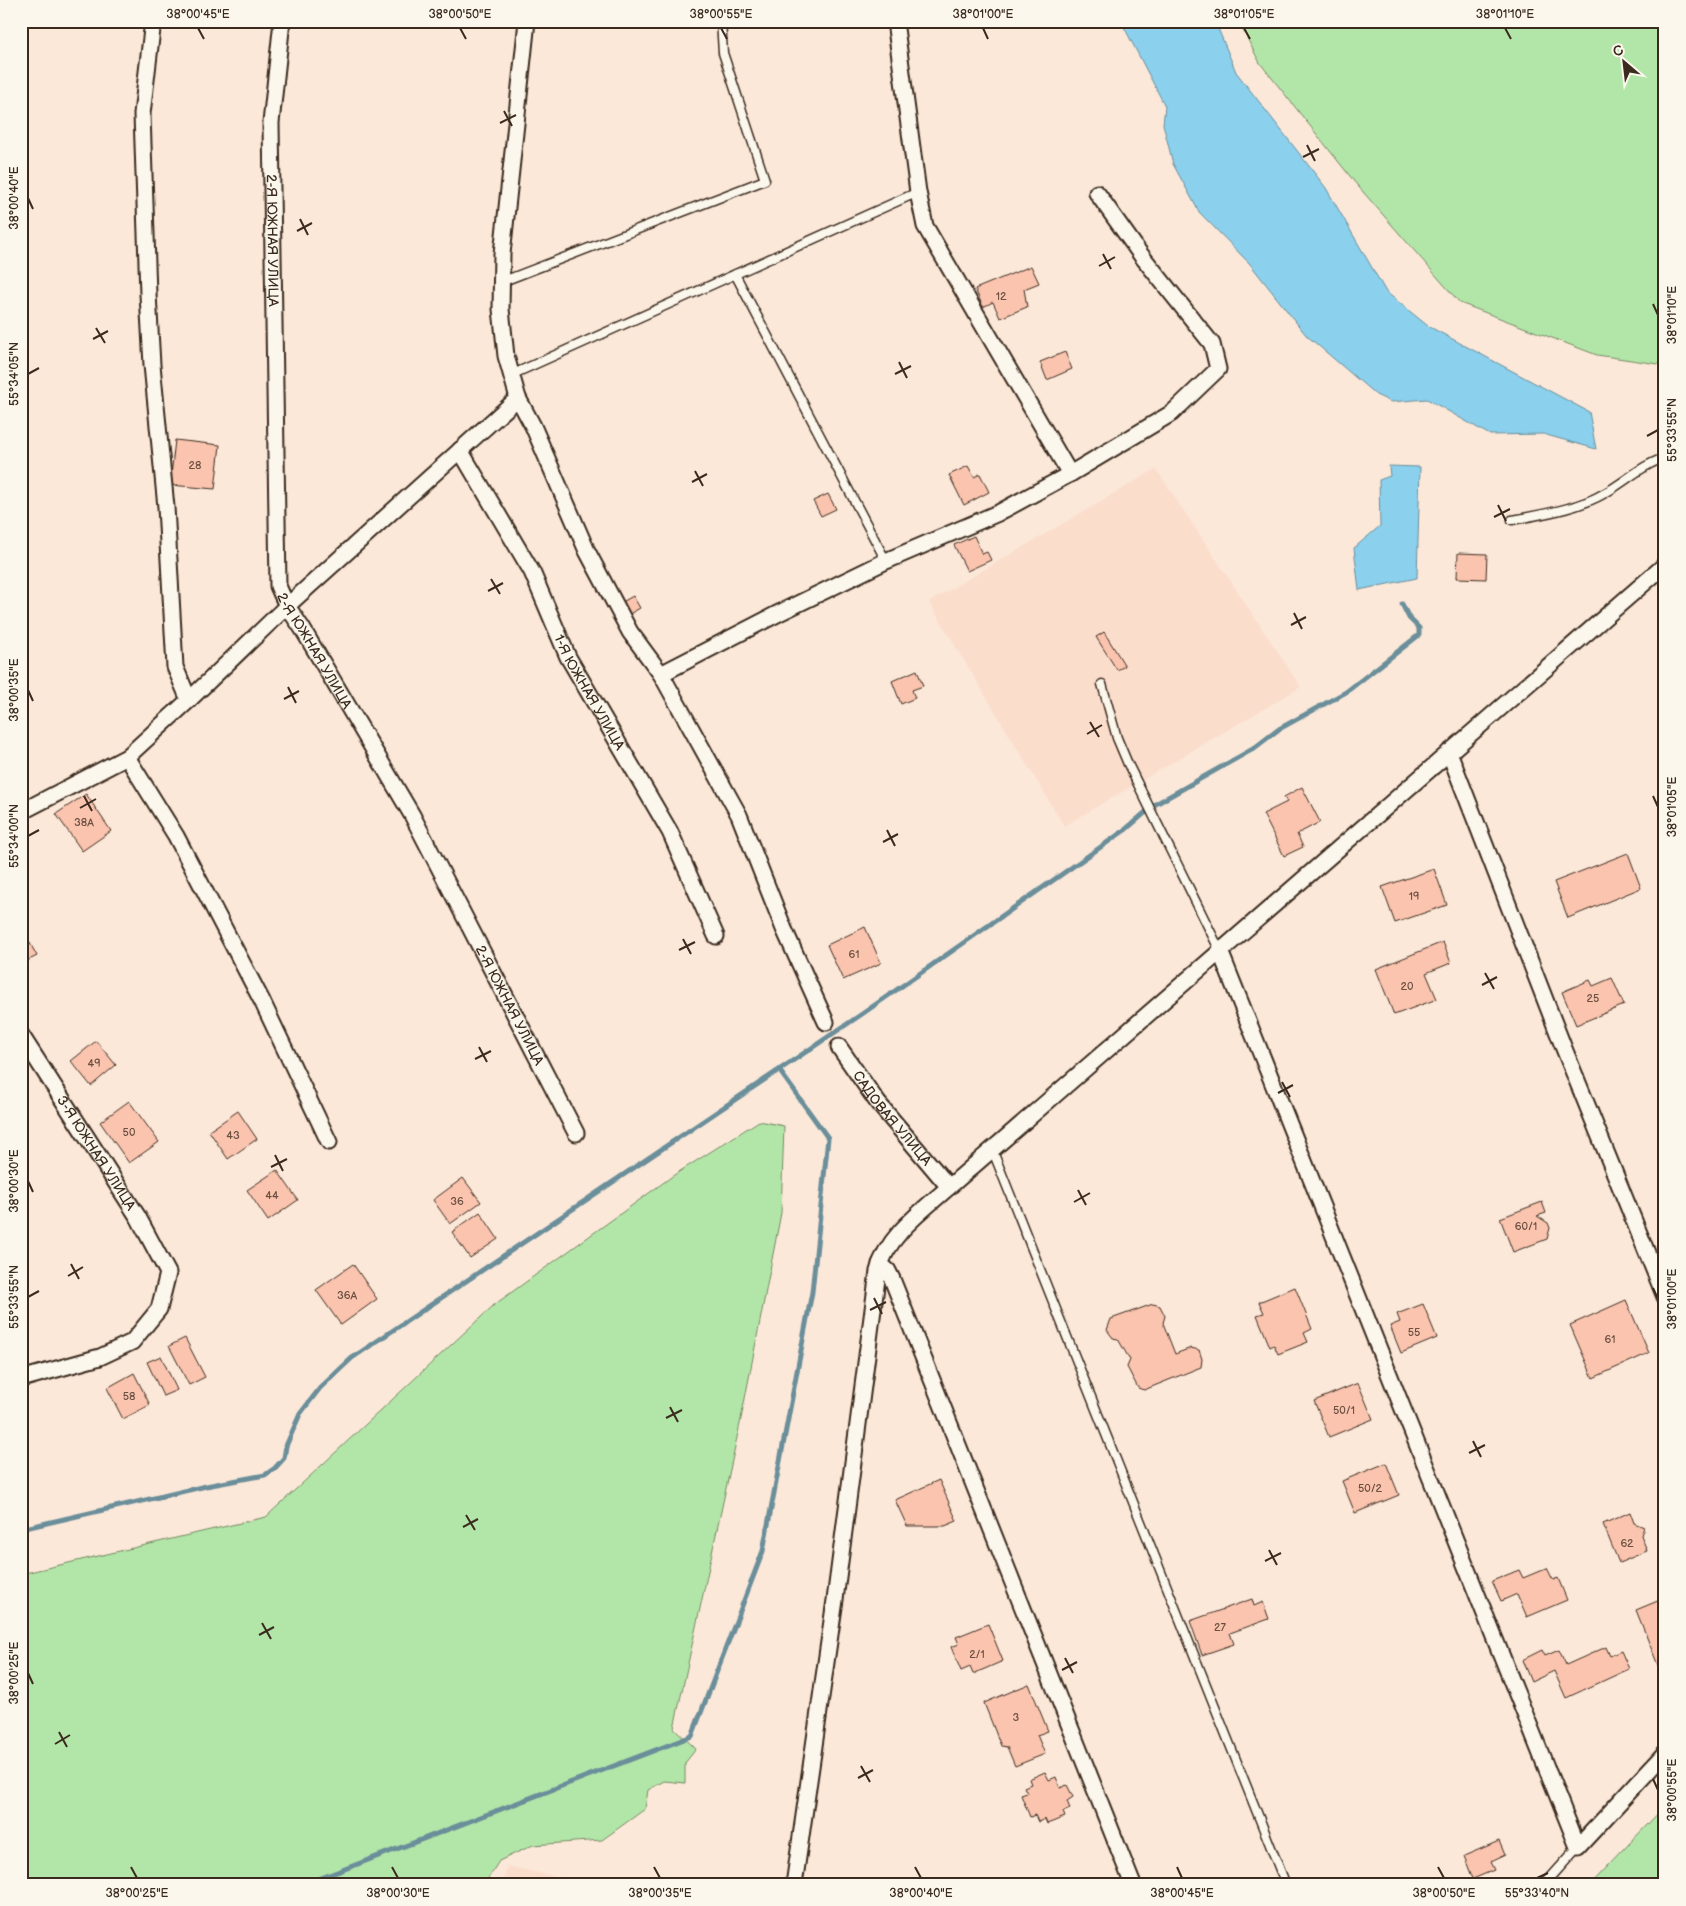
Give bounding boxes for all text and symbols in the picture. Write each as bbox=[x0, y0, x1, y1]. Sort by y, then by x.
text: 38°00'45"E bbox=[166, 7, 230, 22]
text: 38°00'50"E bbox=[428, 7, 492, 22]
text: 38°00'55"E bbox=[690, 7, 753, 22]
text: 38°01'00"E bbox=[953, 7, 1013, 22]
text: 38°01'05"E bbox=[1214, 7, 1274, 22]
text: 38°01'10"E bbox=[1476, 7, 1534, 22]
north arrow bbox=[1598, 38, 1648, 88]
text: С bbox=[1610, 41, 1627, 61]
text: 38°00'40"E bbox=[7, 166, 22, 230]
street label: 2-Я ЮЖНАЯ УЛИЦА bbox=[263, 174, 282, 307]
text: 38°01'10"E bbox=[1665, 286, 1680, 344]
house number: 12 bbox=[996, 290, 1007, 303]
text: 55°34'05"N bbox=[7, 342, 22, 406]
text: 55°33'55"N bbox=[1665, 398, 1680, 462]
house number: 28 bbox=[189, 459, 201, 472]
street label: 2-Я ЮЖНАЯ УЛИЦА bbox=[274, 590, 356, 712]
street label: 1-Я ЮЖНАЯ УЛИЦА bbox=[551, 632, 629, 753]
text: 38°00'35"E bbox=[7, 658, 22, 722]
text: 38°01'05"E bbox=[1665, 777, 1680, 837]
text: 55°34'00"N bbox=[7, 804, 22, 868]
house number: 38А bbox=[74, 816, 94, 829]
house number: 19 bbox=[1409, 890, 1419, 903]
street label: 2-Я ЮЖНАЯ УЛИЦА bbox=[472, 942, 548, 1068]
house number: 61 bbox=[849, 948, 859, 961]
house number: 20 bbox=[1401, 980, 1414, 993]
house number: 25 bbox=[1587, 992, 1599, 1005]
house number: 49 bbox=[87, 1057, 101, 1070]
street label: САДОВАЯ УЛИЦА bbox=[850, 1067, 936, 1169]
street label: 3-Я ЮЖНАЯ УЛИЦА bbox=[54, 1092, 140, 1214]
house number: 50 bbox=[123, 1126, 136, 1139]
house number: 43 bbox=[226, 1129, 240, 1142]
text: 38°00'30"E bbox=[7, 1149, 22, 1213]
house number: 44 bbox=[265, 1189, 279, 1202]
house number: 36 bbox=[450, 1195, 464, 1208]
house number: 60/1 bbox=[1515, 1220, 1537, 1233]
text: 55°33'55"N bbox=[7, 1265, 22, 1329]
text: 38°01'00"E bbox=[1665, 1269, 1680, 1329]
house number: 36А bbox=[337, 1289, 357, 1302]
house number: 55 bbox=[1408, 1326, 1420, 1339]
house number: 61 bbox=[1605, 1333, 1615, 1346]
house number: 58 bbox=[123, 1390, 135, 1403]
house number: 50/1 bbox=[1333, 1404, 1355, 1417]
house number: 50/2 bbox=[1358, 1482, 1383, 1495]
house number: 62 bbox=[1620, 1537, 1634, 1550]
house number: 27 bbox=[1214, 1621, 1227, 1634]
text: 38°00'25"E bbox=[7, 1641, 22, 1705]
house number: 2/1 bbox=[969, 1648, 985, 1661]
house number: 3 bbox=[1013, 1711, 1020, 1724]
text: 38°00'55"E bbox=[1665, 1758, 1680, 1821]
text: 38°00'25"E bbox=[105, 1886, 169, 1901]
text: 38°00'30"E bbox=[366, 1886, 430, 1901]
text: 38°00'35"E bbox=[628, 1886, 692, 1901]
text: 38°00'40"E bbox=[889, 1886, 953, 1901]
text: 38°00'45"E bbox=[1150, 1886, 1214, 1901]
text: 38°00'50"E bbox=[1412, 1886, 1476, 1901]
text: 55°33'40"N bbox=[1505, 1886, 1569, 1901]

